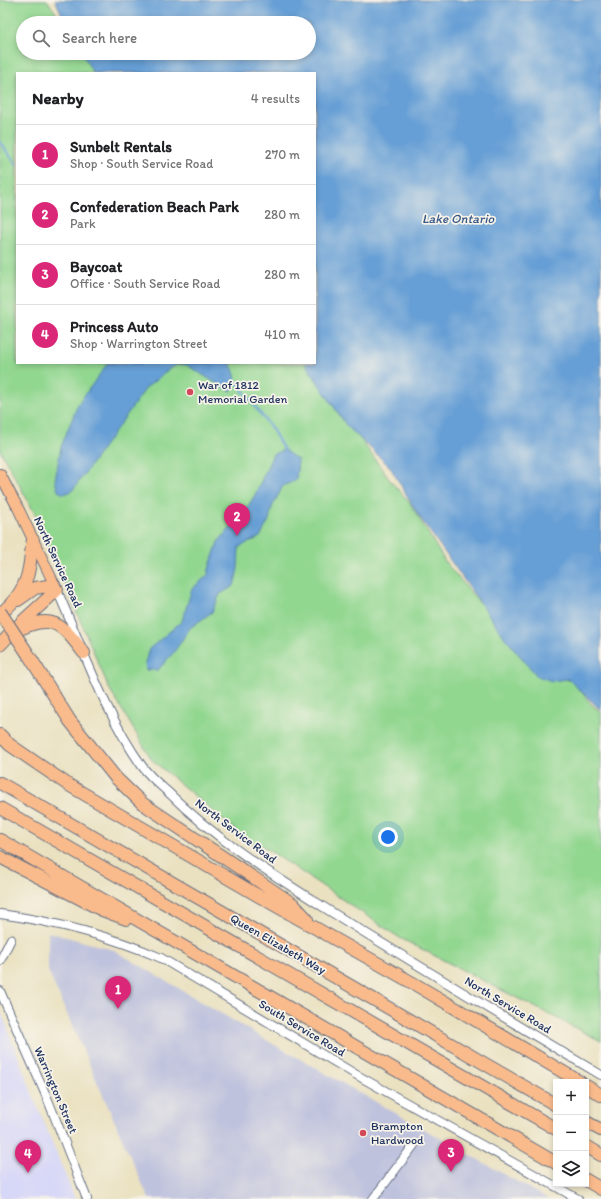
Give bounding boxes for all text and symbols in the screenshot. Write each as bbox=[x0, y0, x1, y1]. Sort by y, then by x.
search box bbox=[16, 16, 316, 60]
icon: search bbox=[30, 27, 52, 49]
text: Search here bbox=[62, 29, 137, 47]
text: Nearby bbox=[32, 88, 84, 108]
text: 4 results bbox=[251, 91, 300, 106]
text: Sunbelt Rentals bbox=[70, 138, 172, 156]
text: 1 bbox=[42, 147, 48, 162]
text: 270 m bbox=[265, 147, 300, 162]
text: Shop · South Service Road bbox=[70, 156, 213, 171]
text: Confederation Beach Park bbox=[70, 198, 239, 216]
text: 2 bbox=[42, 207, 48, 222]
text: 280 m bbox=[264, 207, 300, 222]
water label: Lake Ontario bbox=[422, 211, 495, 226]
text: Park bbox=[70, 216, 96, 231]
text: Baycoat bbox=[70, 258, 122, 276]
text: 3 bbox=[41, 267, 49, 282]
text: 280 m bbox=[264, 267, 300, 282]
text: Office · South Service Road bbox=[70, 276, 220, 291]
text: Princess Auto bbox=[70, 318, 159, 336]
text: 4 bbox=[41, 327, 49, 342]
text: 410 m bbox=[264, 327, 300, 342]
text: Shop · Warrington Street bbox=[70, 336, 207, 351]
place label: War of 1812 Memorial Garden bbox=[198, 378, 287, 406]
marker: War of 1812 Memorial Garden bbox=[185, 387, 195, 397]
pin: 2 bbox=[224, 503, 250, 536]
street label: North Service Road bbox=[31, 514, 85, 610]
street label: North Service Road bbox=[192, 796, 280, 866]
your location bbox=[378, 827, 398, 847]
street label: Queen Elizabeth Way bbox=[228, 911, 329, 977]
street label: North Service Road bbox=[462, 974, 554, 1037]
pin: 1 bbox=[105, 976, 131, 1009]
street label: South Service Road bbox=[256, 997, 348, 1060]
street label: Warrington Street bbox=[31, 1044, 81, 1136]
map controls bbox=[553, 1079, 589, 1187]
button: + bbox=[553, 1079, 589, 1115]
button: − bbox=[553, 1115, 589, 1151]
place label: Brampton Hardwood bbox=[371, 1119, 424, 1147]
marker: Brampton Hardwood bbox=[358, 1128, 368, 1138]
pin: 3 bbox=[438, 1139, 464, 1172]
pin: 4 bbox=[15, 1140, 41, 1173]
button: layers bbox=[553, 1151, 589, 1187]

